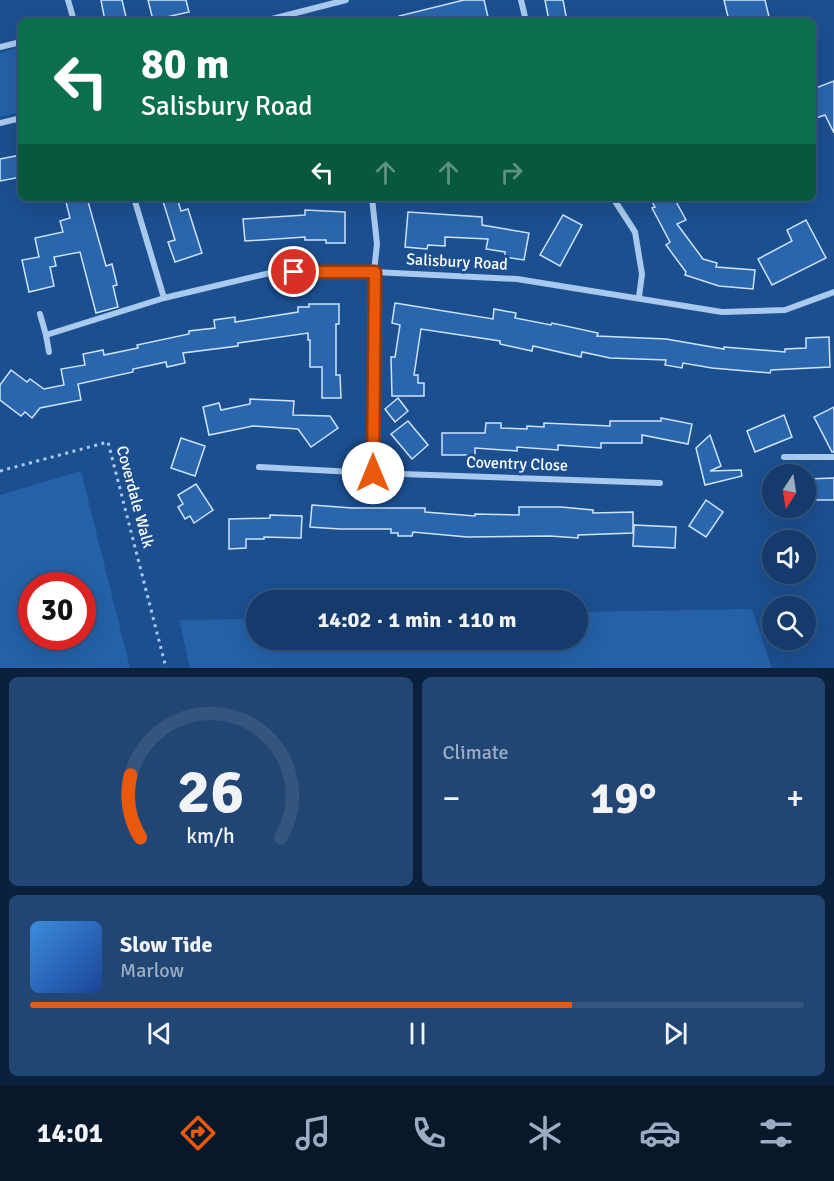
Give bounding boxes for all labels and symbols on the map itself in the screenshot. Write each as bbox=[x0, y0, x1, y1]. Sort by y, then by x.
pin bbox=[268, 246, 319, 297]
street label: Salisbury Road bbox=[406, 249, 508, 275]
position arrow bbox=[341, 441, 405, 505]
street label: Coverdale Walk bbox=[112, 444, 158, 550]
street label: Coventry Close bbox=[466, 452, 568, 476]
north arrow bbox=[762, 464, 816, 518]
speed limit sign: 30 bbox=[18, 572, 96, 650]

